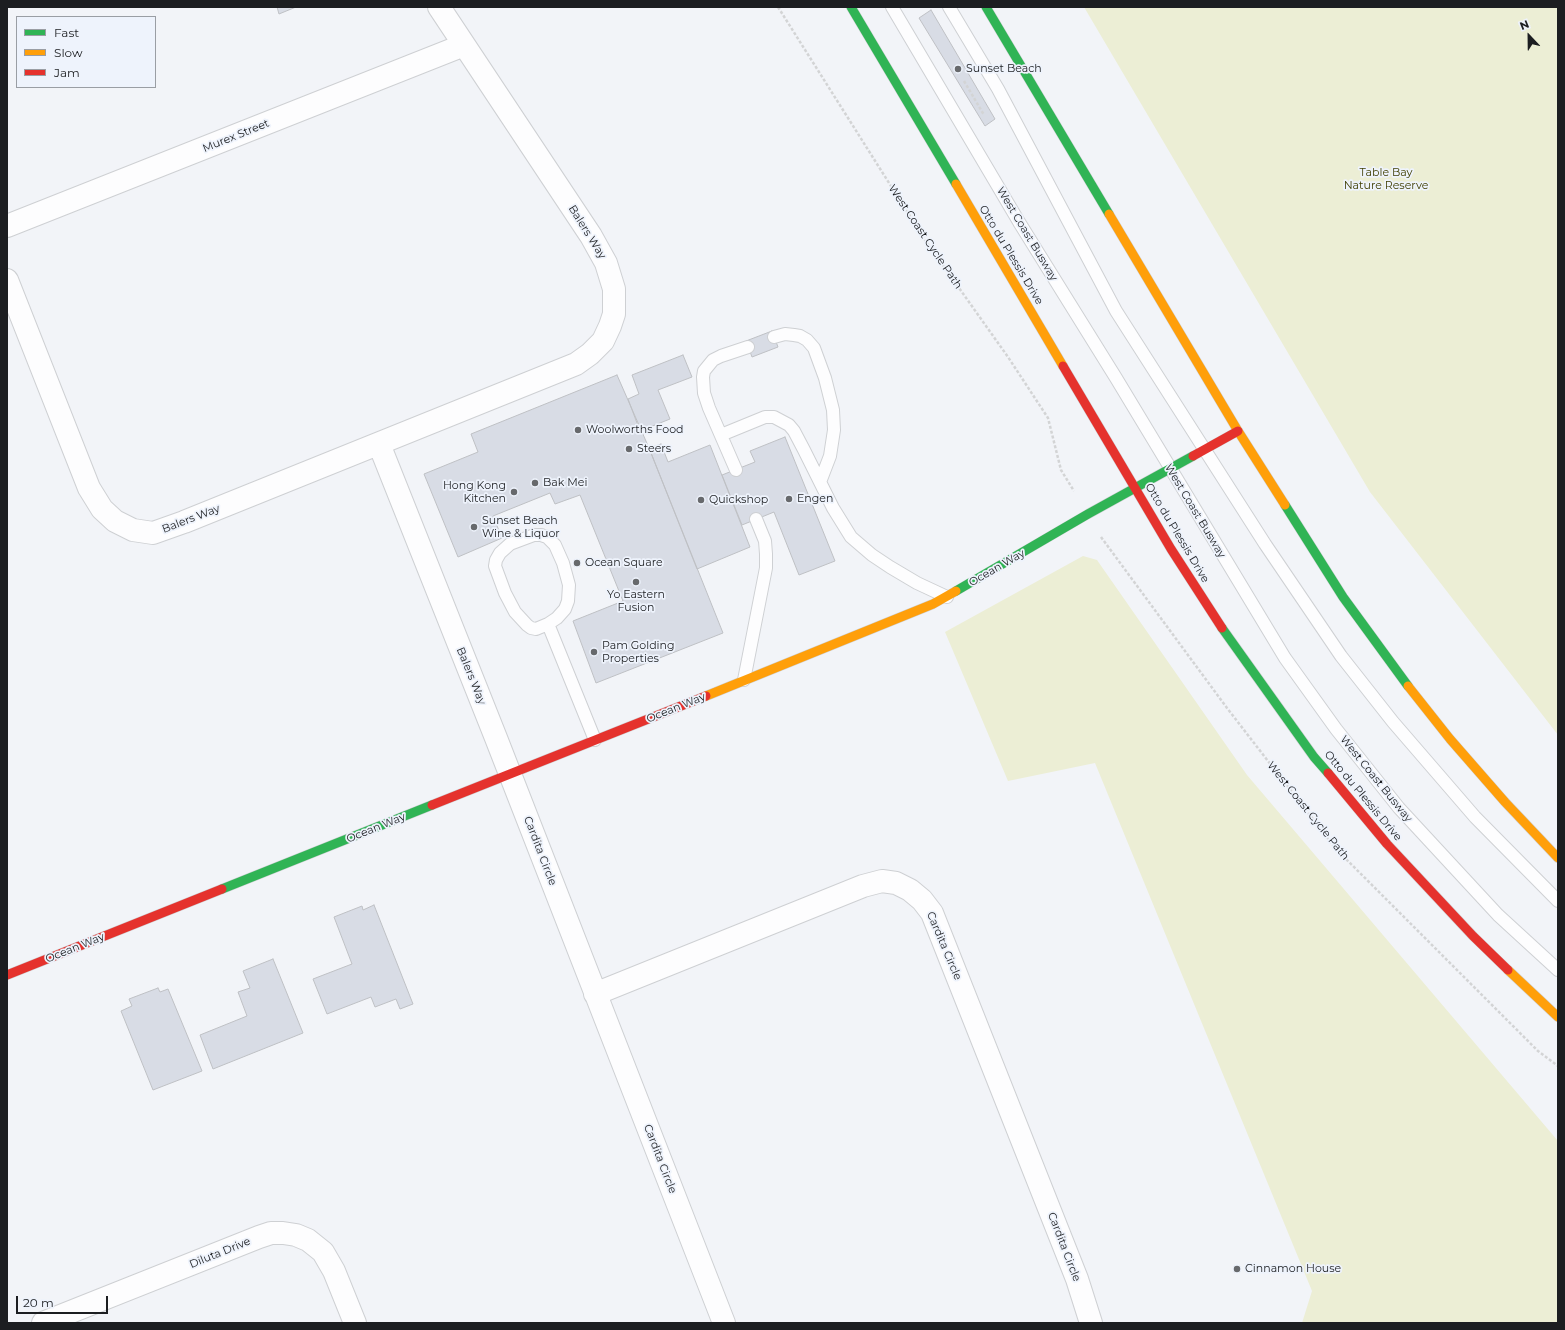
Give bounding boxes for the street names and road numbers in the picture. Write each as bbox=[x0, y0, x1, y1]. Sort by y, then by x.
street label: Murex Street bbox=[201, 117, 271, 155]
street label: West Coast Cycle Path bbox=[885, 182, 965, 292]
street label: West Coast Busway bbox=[994, 185, 1060, 283]
street label: Balers Way bbox=[565, 203, 609, 261]
street label: Otto du Plessis Drive bbox=[976, 203, 1046, 307]
street label: West Coast Busway bbox=[1162, 462, 1228, 560]
street label: Otto du Plessis Drive bbox=[1142, 481, 1212, 585]
street label: Balers Way bbox=[160, 502, 222, 536]
street label: Ocean Way bbox=[967, 547, 1027, 589]
street label: Balers Way bbox=[453, 645, 489, 707]
street label: Ocean Way bbox=[645, 690, 707, 726]
street label: West Coast Busway bbox=[1337, 733, 1415, 825]
street label: Otto du Plessis Drive bbox=[1321, 748, 1405, 844]
street label: West Coast Cycle Path bbox=[1264, 759, 1352, 863]
street label: Ocean Way bbox=[345, 810, 407, 846]
street label: Cardita Circle bbox=[521, 814, 559, 888]
street label: Cardita Circle bbox=[924, 910, 964, 982]
street label: Ocean Way bbox=[44, 930, 106, 966]
street label: Cardita Circle bbox=[641, 1122, 679, 1196]
street label: Cardita Circle bbox=[1045, 1210, 1083, 1284]
street label: Diluta Drive bbox=[187, 1235, 253, 1271]

